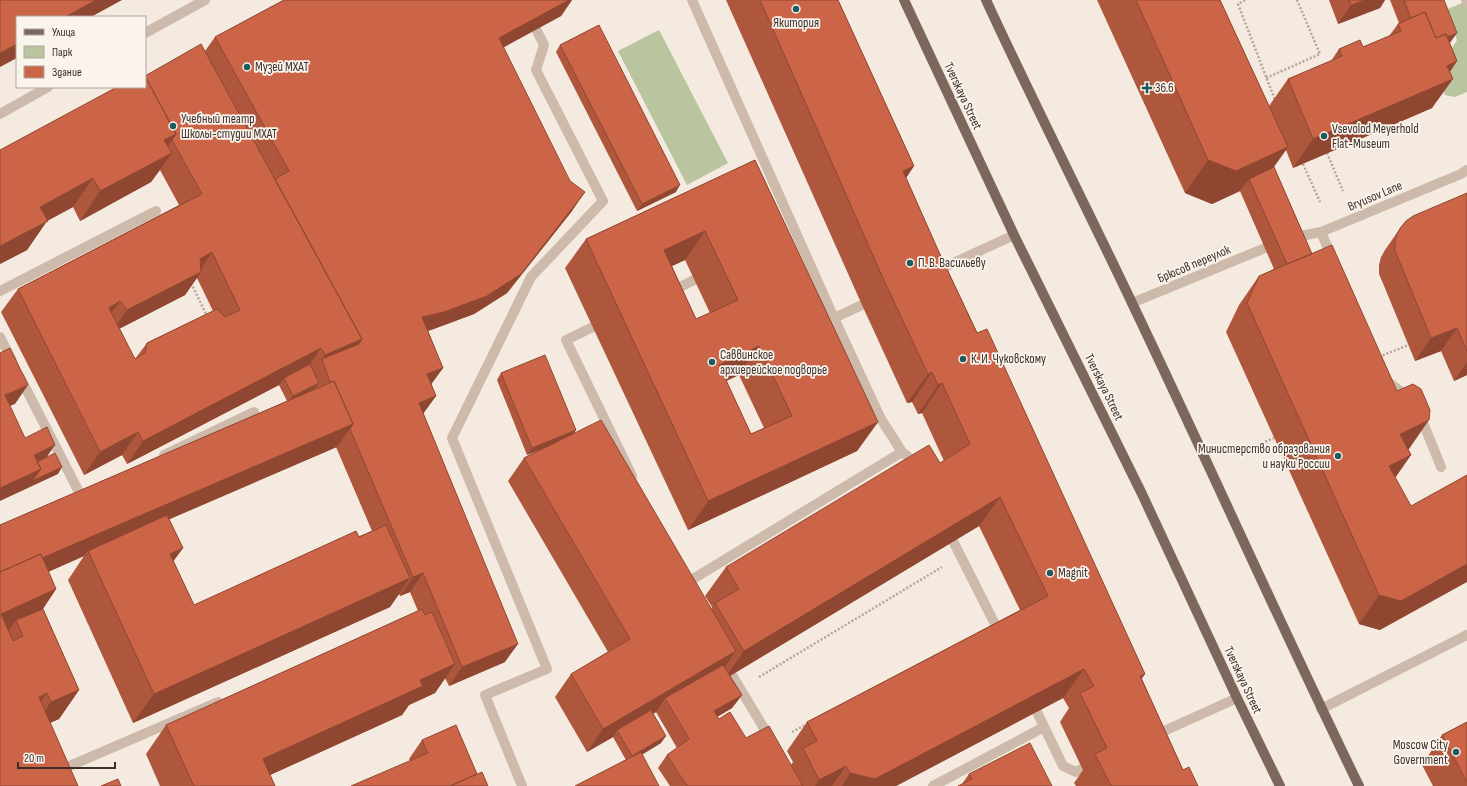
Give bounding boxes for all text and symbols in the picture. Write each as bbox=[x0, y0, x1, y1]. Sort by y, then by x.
marker: Якитория bbox=[791, 4, 801, 14]
place label: Якитория bbox=[773, 15, 819, 31]
legend bbox=[16, 16, 146, 88]
text: Улица bbox=[52, 25, 76, 40]
text: Парк bbox=[52, 45, 73, 60]
place label: Музей МХАТ bbox=[255, 59, 309, 75]
street label: Tverskaya Street bbox=[940, 60, 986, 132]
marker: Музей МХАТ bbox=[242, 62, 252, 72]
text: Здание bbox=[52, 65, 82, 80]
place label: 36.6 bbox=[1155, 80, 1174, 96]
marker: 36.6 bbox=[1142, 83, 1152, 93]
place label: Учебный театр Школы-студии МХАТ bbox=[181, 111, 277, 142]
marker: Учебный театр Школы-студии МХАТ bbox=[168, 121, 178, 131]
place label: Vsevolod Meyerhold Flat-Museum bbox=[1332, 121, 1419, 152]
marker: Vsevolod Meyerhold Flat-Museum bbox=[1319, 131, 1329, 141]
street label: Bryusov Lane bbox=[1345, 177, 1405, 215]
street label: Брюсов переулок bbox=[1155, 241, 1233, 287]
place label: П. В. Васильеву bbox=[918, 255, 986, 271]
marker: П. В. Васильеву bbox=[905, 258, 915, 268]
place label: Саввинское архиерейское подворье bbox=[720, 347, 827, 378]
place label: К. И. Чуковскому bbox=[971, 351, 1046, 367]
street label: Tverskaya Street bbox=[1081, 351, 1127, 423]
marker: К. И. Чуковскому bbox=[958, 354, 968, 364]
marker: Саввинское архиерейское подворье bbox=[707, 357, 717, 367]
place label: Министерство образования и науки России bbox=[1198, 441, 1330, 472]
marker: Министерство образования и науки России bbox=[1333, 451, 1343, 461]
place label: Magnit bbox=[1058, 565, 1088, 581]
marker: Magnit bbox=[1045, 568, 1055, 578]
street label: Tverskaya Street bbox=[1220, 644, 1266, 716]
place label: Moscow City Government bbox=[1393, 737, 1448, 768]
scale bar bbox=[18, 744, 115, 770]
marker: Moscow City Government bbox=[1451, 747, 1461, 757]
text: 20 m bbox=[24, 751, 44, 766]

